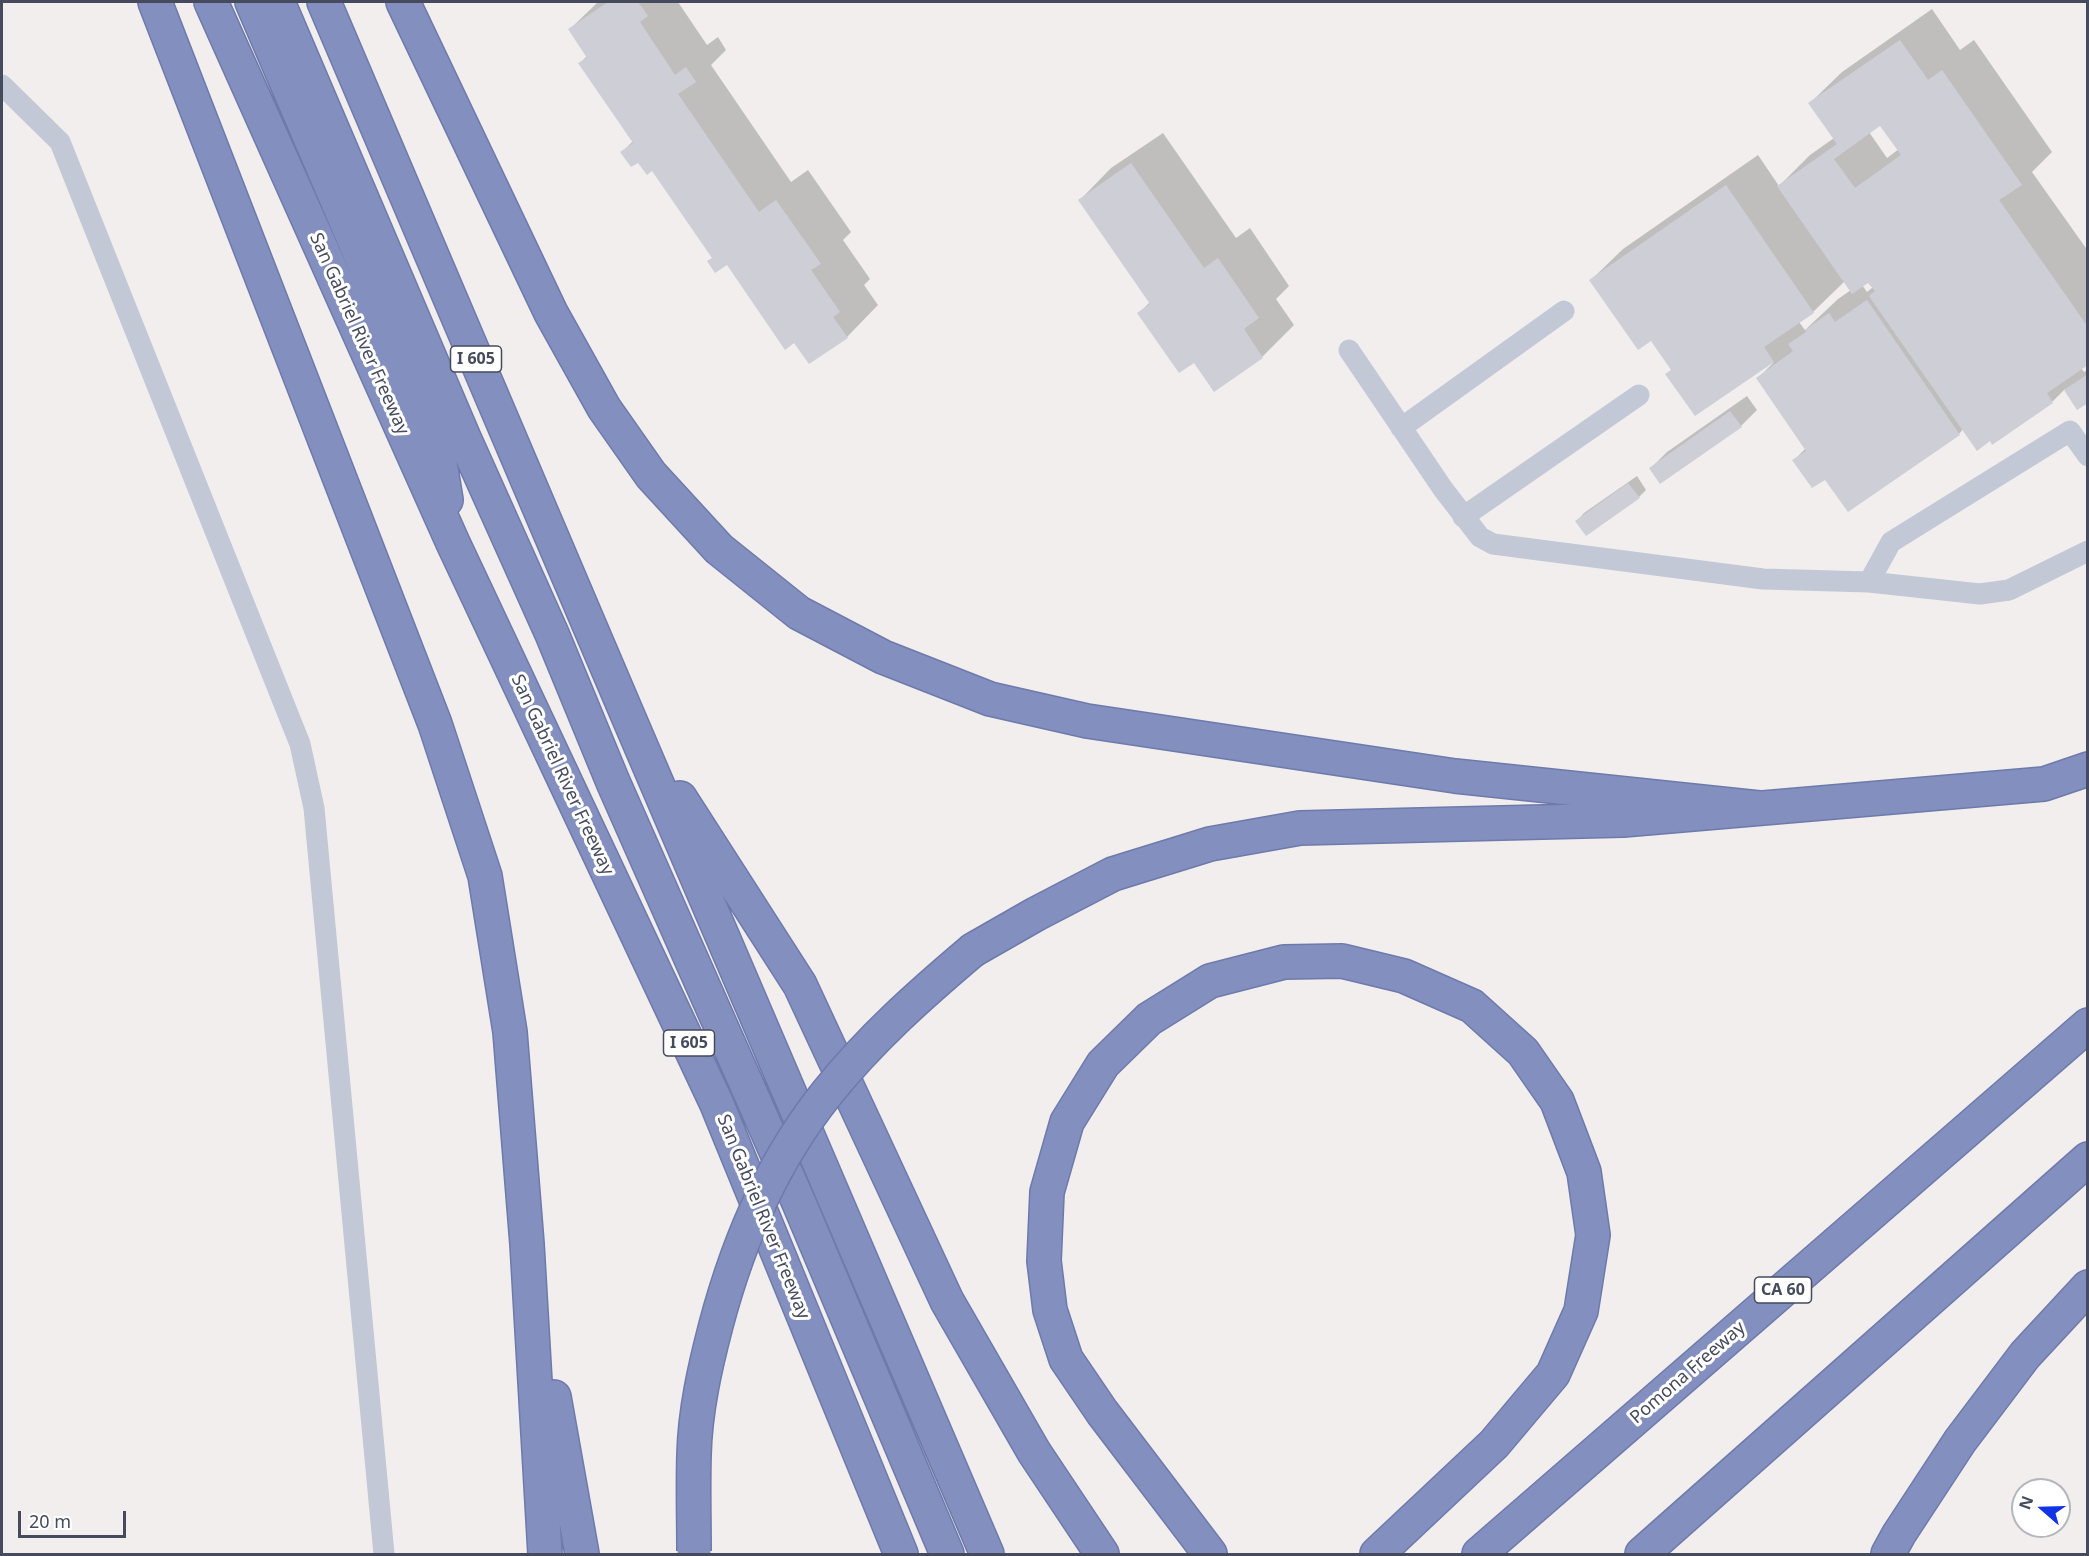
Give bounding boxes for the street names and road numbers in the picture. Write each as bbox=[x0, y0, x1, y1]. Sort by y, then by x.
street label: San Gabriel River Freeway bbox=[305, 230, 413, 438]
road number: I 605 bbox=[450, 346, 502, 372]
street label: San Gabriel River Freeway bbox=[506, 671, 618, 879]
road number: I 605 bbox=[664, 1030, 714, 1056]
street label: San Gabriel River Freeway bbox=[712, 1112, 814, 1322]
road number: CA 60 bbox=[1754, 1277, 1812, 1303]
street label: Pomona Freeway bbox=[1626, 1317, 1750, 1429]

